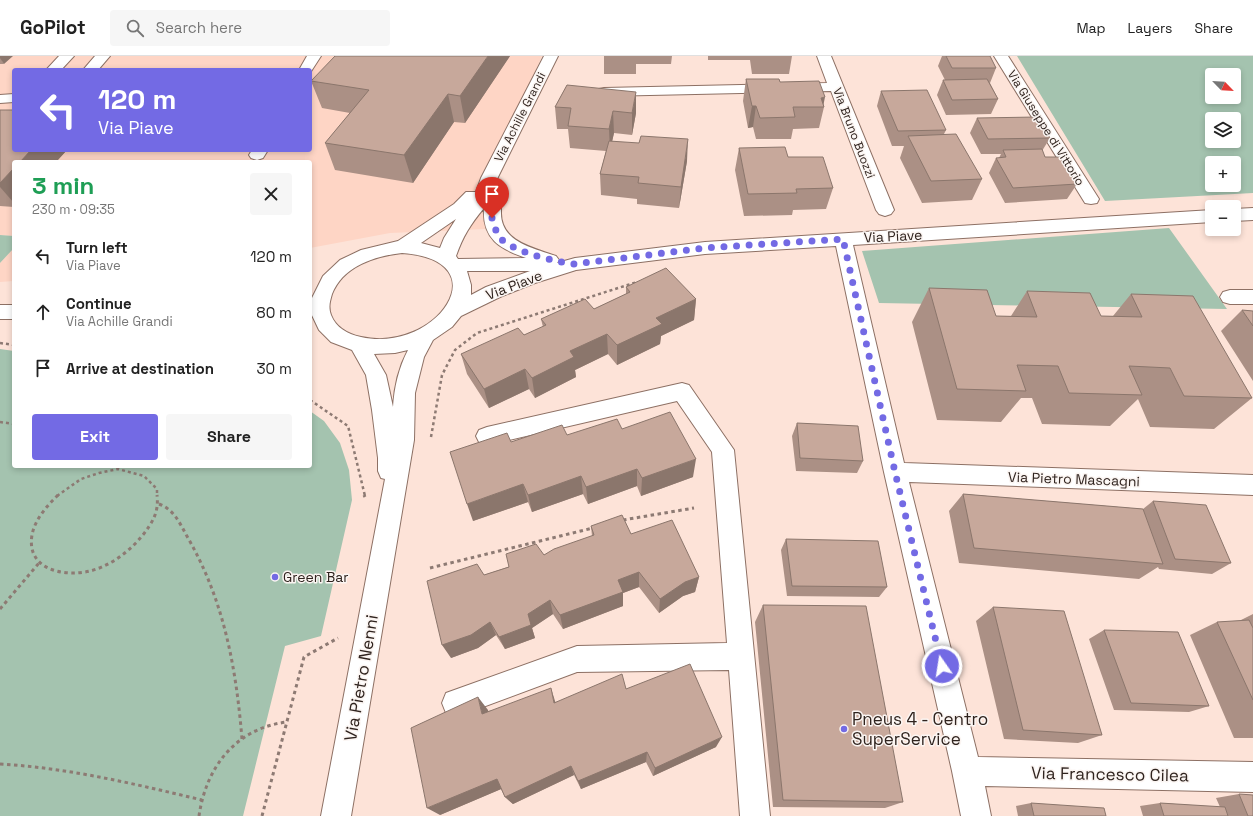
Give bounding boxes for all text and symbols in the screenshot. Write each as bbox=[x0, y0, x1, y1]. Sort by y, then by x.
search box bbox=[110, 10, 390, 46]
text: GoPilot bbox=[20, 15, 86, 40]
icon: search bbox=[124, 17, 146, 39]
text: Search here bbox=[156, 18, 242, 37]
text: Map bbox=[1076, 19, 1106, 37]
text: Layers bbox=[1128, 19, 1172, 37]
text: Share bbox=[1194, 19, 1233, 37]
street label: Via Giuseppe di Vittorio bbox=[1004, 67, 1088, 189]
north arrow bbox=[1205, 68, 1241, 104]
map controls bbox=[1205, 68, 1241, 236]
street label: Via Achille Grandi bbox=[491, 69, 550, 165]
text: 120 m bbox=[98, 81, 176, 117]
icon: left bbox=[32, 84, 84, 136]
street label: Via Bruno Buozzi bbox=[829, 85, 879, 181]
button: layers bbox=[1205, 112, 1241, 148]
text: Via Piave bbox=[98, 116, 174, 139]
button: + bbox=[1205, 156, 1241, 192]
text: 3 min bbox=[32, 170, 94, 201]
button: close bbox=[250, 173, 292, 215]
pin bbox=[475, 177, 509, 218]
icon: arrive bbox=[481, 183, 503, 205]
button: − bbox=[1205, 200, 1241, 236]
text: 230 m · 09:35 bbox=[32, 201, 115, 218]
street label: Via Piave bbox=[863, 225, 923, 247]
text: Turn left bbox=[66, 238, 128, 257]
icon: left bbox=[32, 245, 54, 267]
text: 120 m bbox=[250, 247, 292, 266]
text: Via Piave bbox=[66, 257, 121, 274]
street label: Via Piave bbox=[483, 266, 545, 304]
text: Continue bbox=[66, 294, 132, 313]
icon: ahead bbox=[32, 301, 54, 323]
text: 80 m bbox=[256, 303, 292, 322]
text: Via Achille Grandi bbox=[66, 313, 173, 330]
icon: arrive bbox=[32, 357, 54, 379]
text: Arrive at destination bbox=[66, 359, 214, 378]
text: 30 m bbox=[257, 359, 292, 378]
button: Exit bbox=[32, 414, 158, 460]
button: Share bbox=[166, 414, 292, 460]
street label: Via Pietro Mascagni bbox=[1008, 468, 1140, 490]
place label: Green Bar bbox=[283, 568, 349, 586]
marker: Green Bar bbox=[270, 572, 280, 582]
street label: Via Pietro Nenni bbox=[339, 613, 383, 743]
position arrow bbox=[921, 645, 963, 687]
place label: Pneus 4 - Centro SuperService bbox=[852, 708, 988, 750]
marker: Pneus 4 - Centro SuperService bbox=[839, 724, 849, 734]
street label: Via Francesco Cilea bbox=[1031, 762, 1189, 786]

